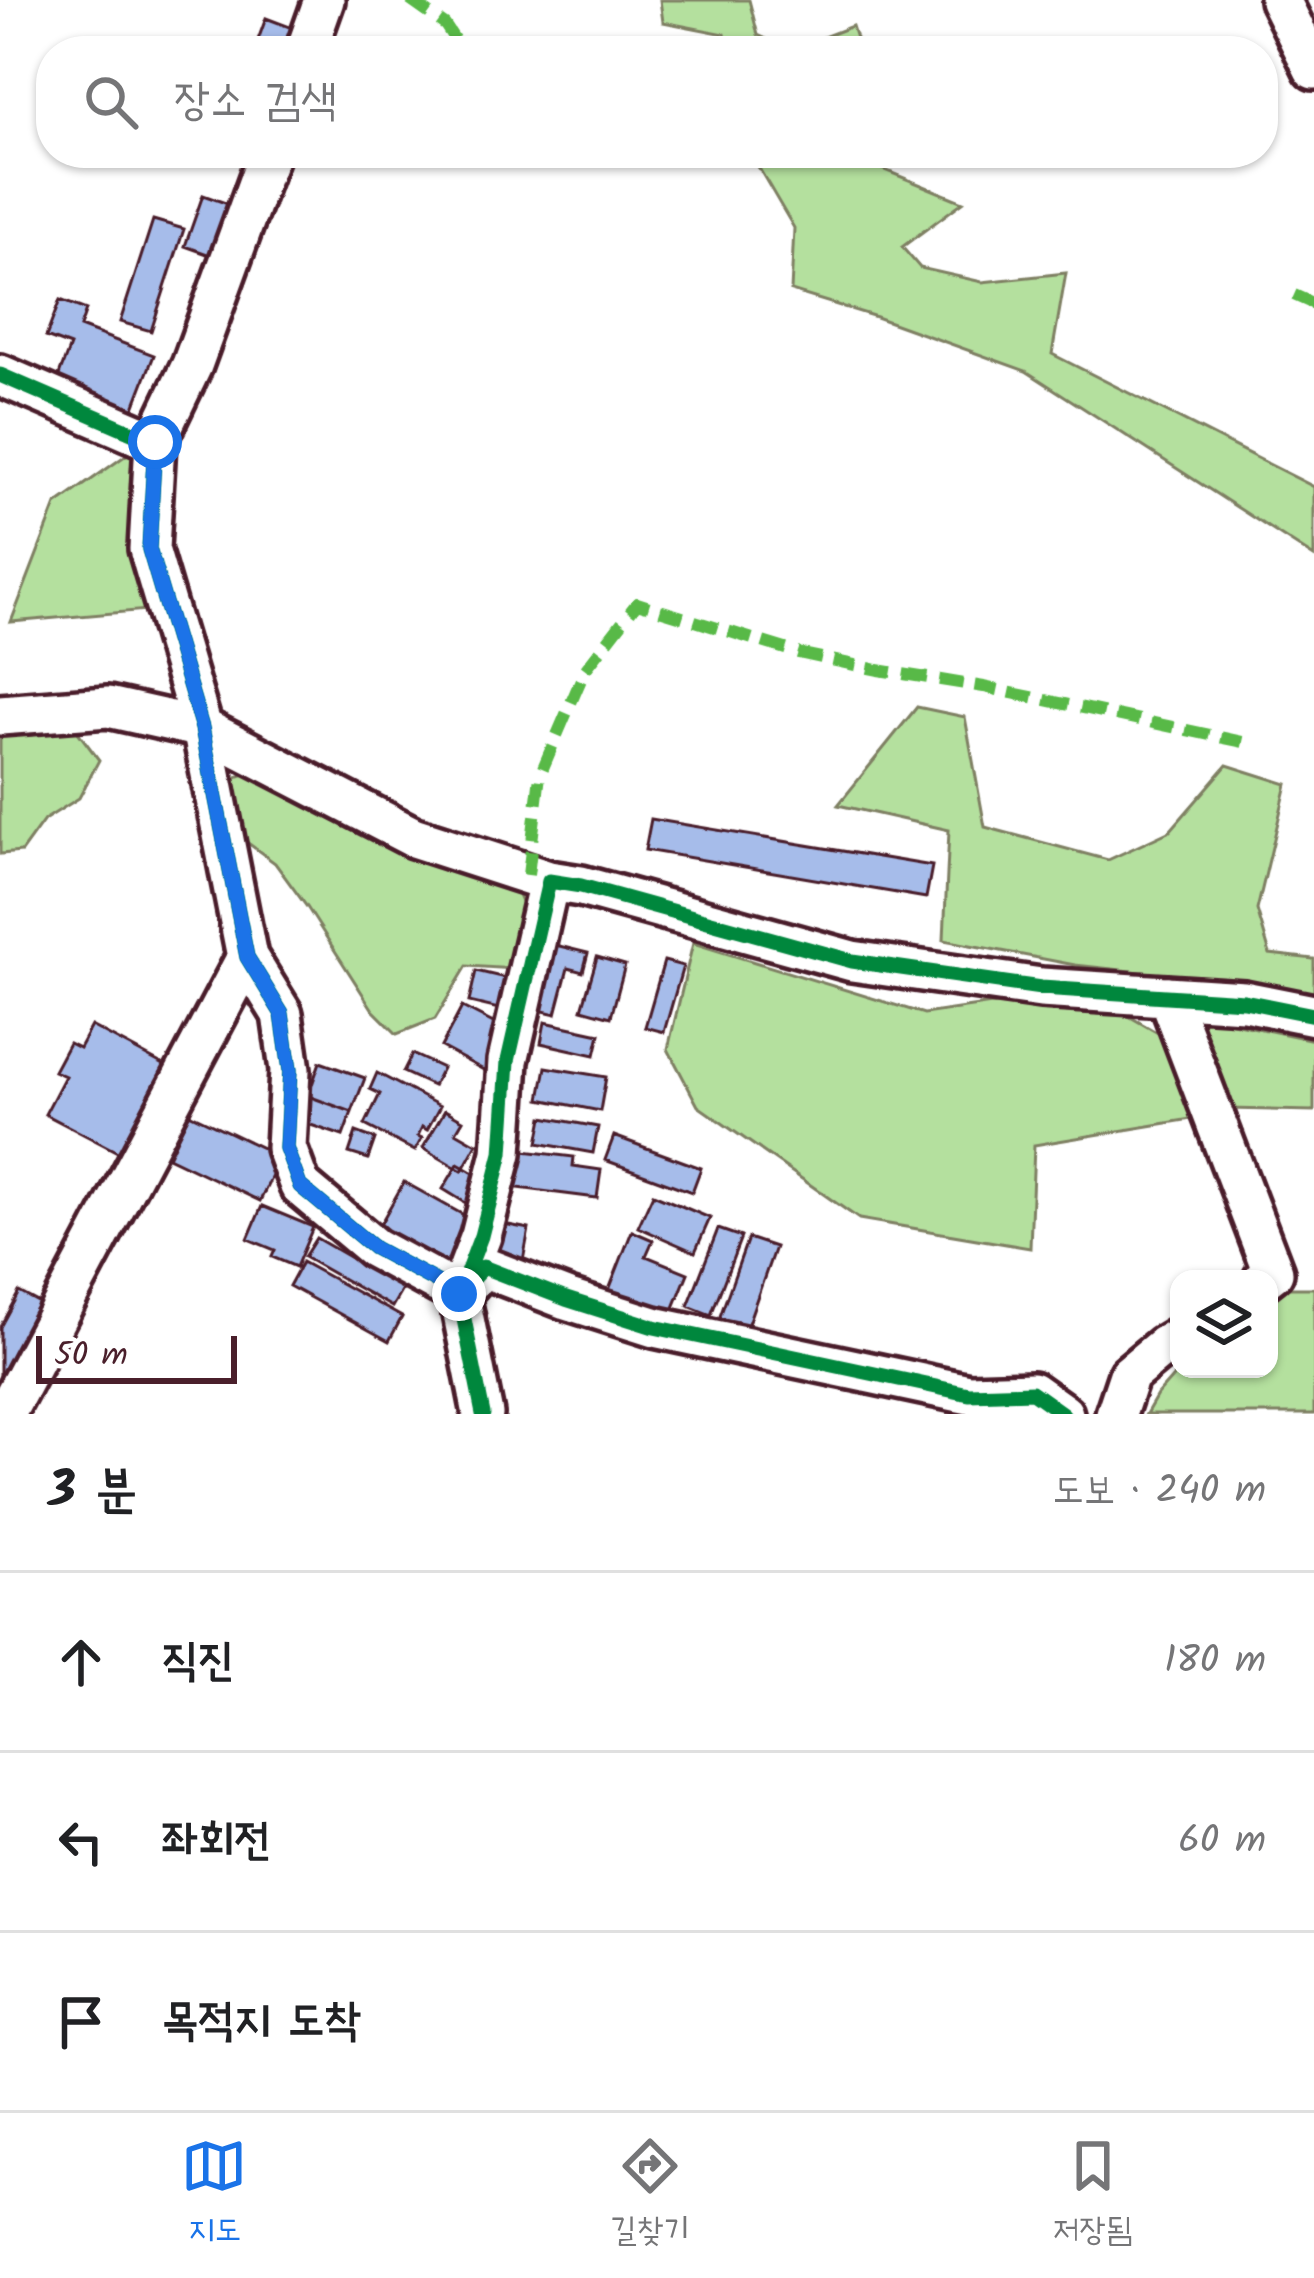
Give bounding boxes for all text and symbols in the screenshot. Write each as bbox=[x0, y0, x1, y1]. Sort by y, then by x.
search box bbox=[36, 36, 1278, 168]
text: 장소 검색 bbox=[174, 66, 337, 138]
icon: search bbox=[78, 69, 144, 135]
route start bbox=[128, 415, 182, 469]
route end bbox=[432, 1267, 486, 1321]
map controls bbox=[1170, 1270, 1278, 1378]
button: layers bbox=[1170, 1270, 1278, 1378]
scale bar bbox=[36, 1330, 237, 1383]
text: 50 m bbox=[54, 1330, 128, 1383]
text: 3 분 bbox=[48, 1452, 137, 1533]
text: 도보 · 240 m bbox=[1052, 1461, 1266, 1523]
text: 직진 bbox=[162, 1626, 234, 1698]
icon: ahead bbox=[48, 1629, 114, 1695]
text: 180 m bbox=[1164, 1631, 1266, 1693]
text: 좌회전 bbox=[162, 1806, 271, 1878]
icon: left bbox=[48, 1809, 114, 1875]
text: 60 m bbox=[1178, 1811, 1266, 1873]
text: 목적지 도착 bbox=[162, 1986, 360, 2058]
icon: arrive bbox=[48, 1989, 114, 2055]
tab: 지도 bbox=[181, 2133, 247, 2258]
tab: 길찾기 bbox=[610, 2133, 690, 2258]
tab: 저장됨 bbox=[1053, 2133, 1133, 2258]

